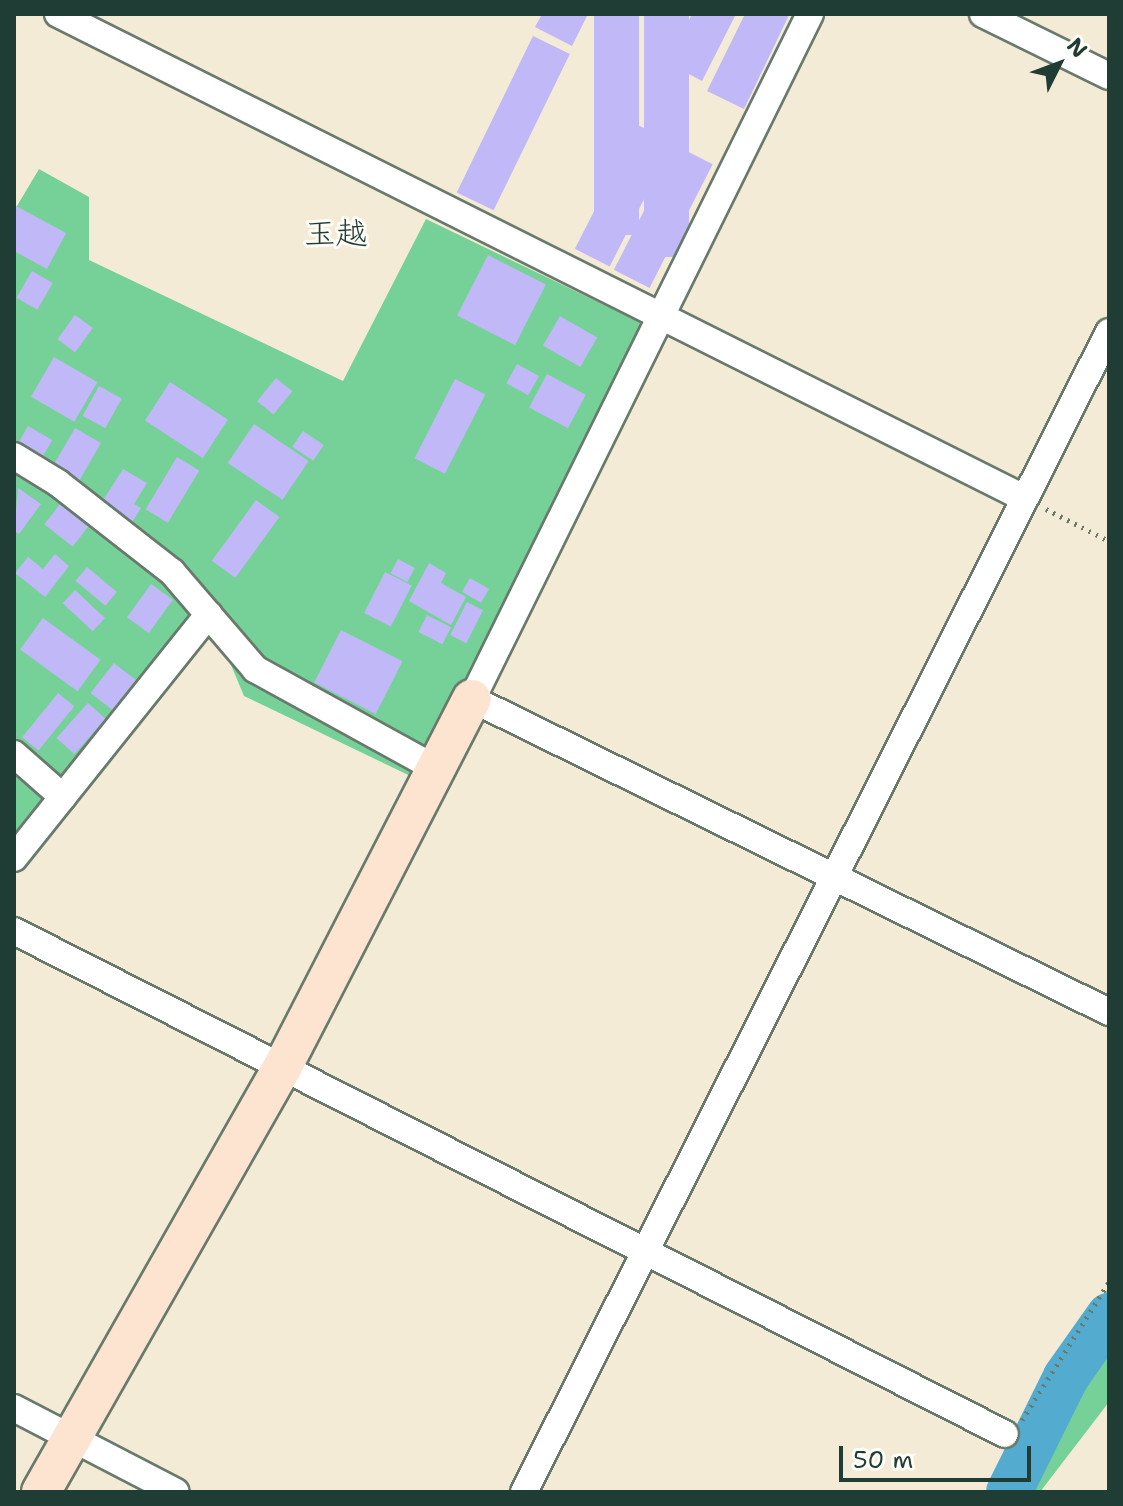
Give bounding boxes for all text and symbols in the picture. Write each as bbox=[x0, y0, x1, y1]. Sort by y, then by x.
north arrow bbox=[1019, 24, 1099, 104]
text: N bbox=[1061, 31, 1094, 64]
district label: 玉越 bbox=[304, 214, 368, 252]
scale bar bbox=[843, 1430, 1035, 1480]
text: 50 m bbox=[853, 1444, 913, 1476]

